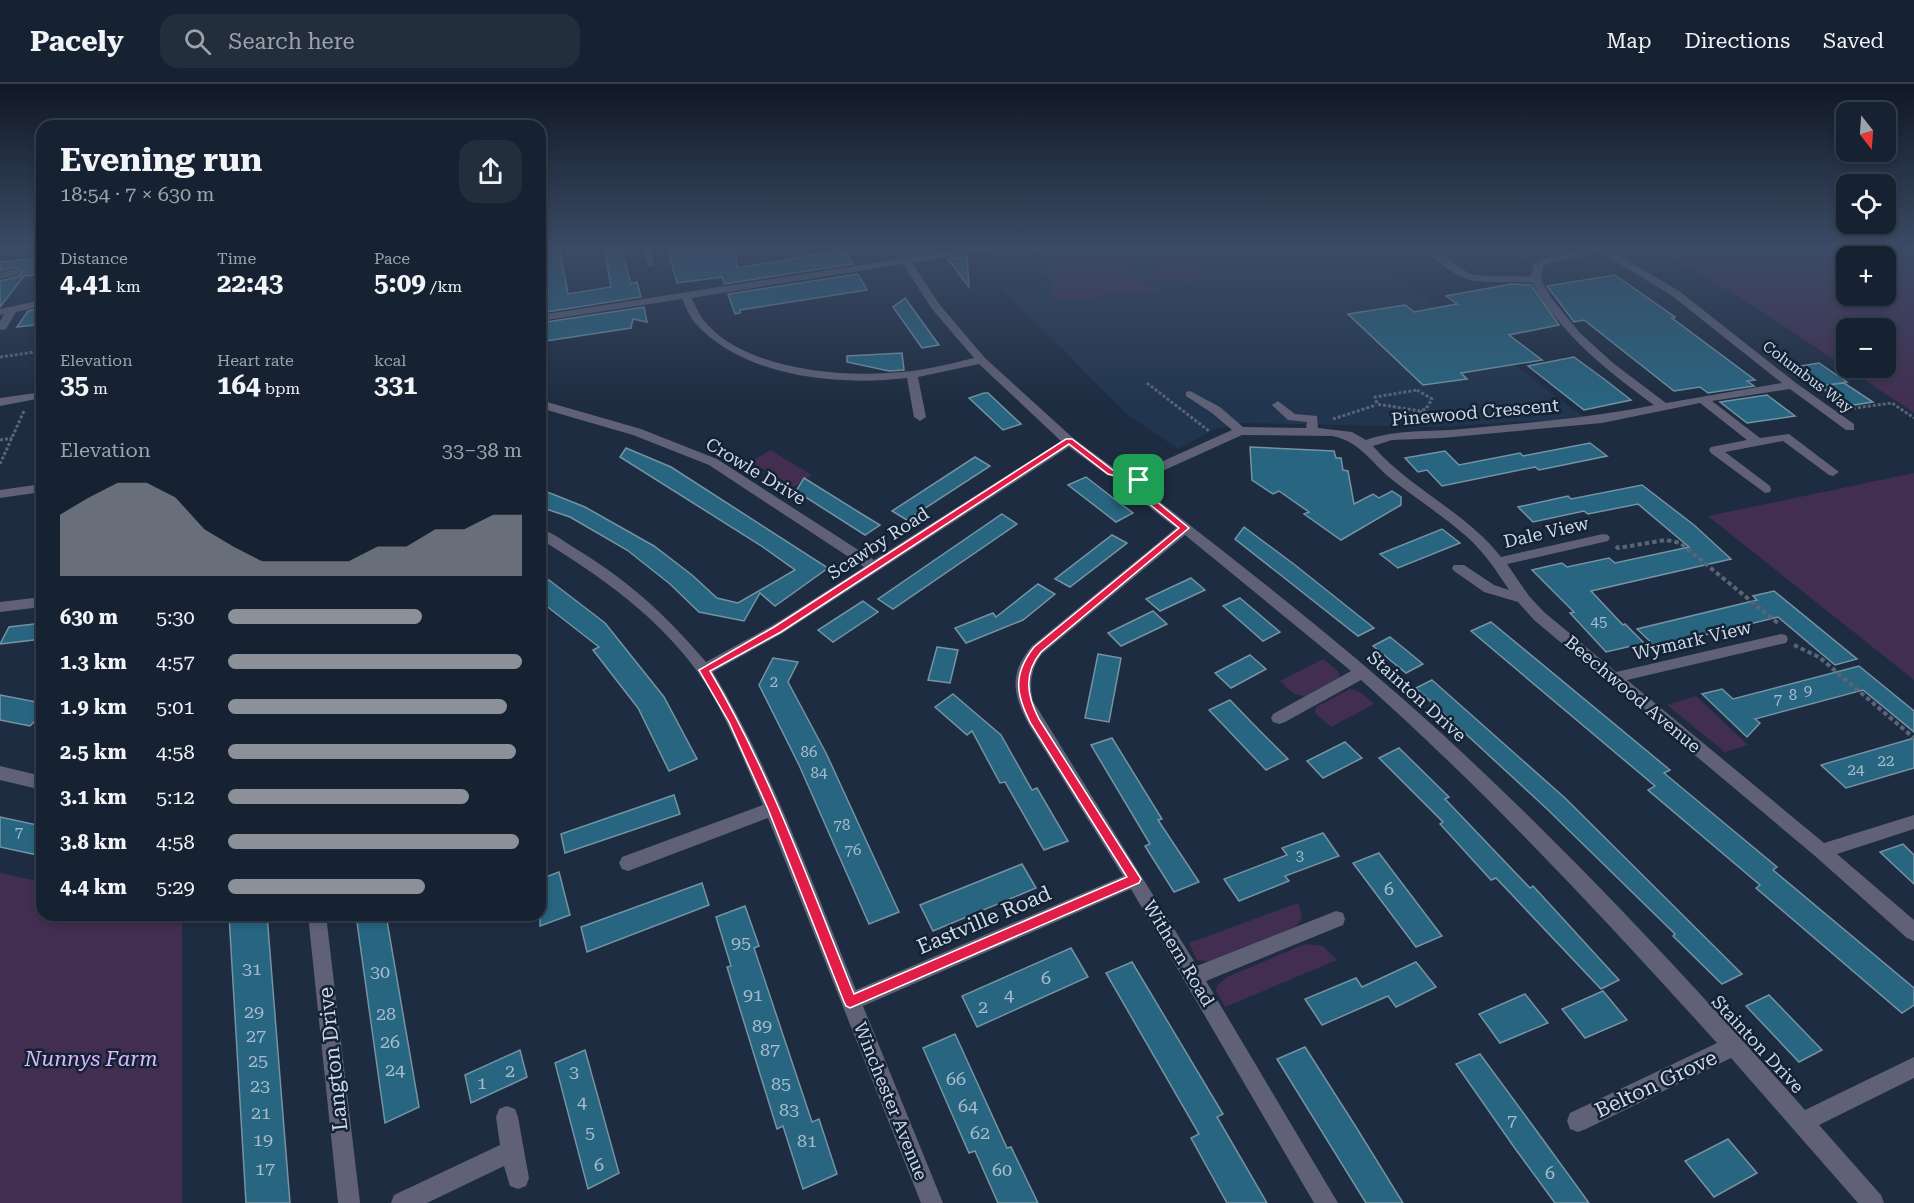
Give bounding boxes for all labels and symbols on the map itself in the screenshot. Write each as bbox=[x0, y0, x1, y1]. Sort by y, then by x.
north arrow bbox=[1836, 102, 1896, 162]
street label: Columbus Way bbox=[1759, 337, 1857, 417]
street label: Pinewood Crescent bbox=[1390, 394, 1560, 430]
street label: Crowle Drive bbox=[702, 433, 810, 509]
pin bbox=[1113, 454, 1164, 505]
street label: Scawby Road bbox=[823, 502, 933, 584]
street label: Dale View bbox=[1501, 512, 1591, 552]
house number: 45 bbox=[1591, 613, 1607, 631]
street label: Wymark View bbox=[1631, 616, 1753, 664]
street label: Beechwood Avenue bbox=[1561, 631, 1705, 757]
street label: Stainton Drive bbox=[1363, 646, 1471, 746]
house number: 2 bbox=[770, 673, 778, 691]
house number: 9 bbox=[1804, 682, 1812, 700]
house number: 8 bbox=[1789, 686, 1797, 704]
house number: 7 bbox=[1774, 690, 1782, 708]
house number: 86 bbox=[801, 743, 817, 761]
house number: 22 bbox=[1878, 752, 1894, 770]
house number: 24 bbox=[1848, 761, 1865, 779]
house number: 84 bbox=[811, 764, 828, 782]
house number: 78 bbox=[834, 816, 850, 834]
house number: 7 bbox=[15, 823, 23, 841]
house number: 76 bbox=[845, 841, 861, 859]
house number: 3 bbox=[1296, 847, 1304, 865]
house number: 6 bbox=[1384, 878, 1394, 899]
street label: Eastville Road bbox=[913, 881, 1055, 959]
street label: Withern Road bbox=[1139, 896, 1219, 1010]
house number: 95 bbox=[731, 932, 751, 953]
house number: 31 bbox=[242, 958, 262, 979]
house number: 30 bbox=[370, 961, 390, 982]
house number: 6 bbox=[1041, 967, 1051, 988]
house number: 91 bbox=[743, 984, 763, 1005]
house number: 4 bbox=[1004, 984, 1014, 1005]
street label: Langton Drive bbox=[314, 986, 352, 1132]
street label: Stainton Drive bbox=[1707, 991, 1809, 1097]
house number: 2 bbox=[978, 996, 988, 1017]
house number: 29 bbox=[244, 1001, 264, 1022]
house number: 28 bbox=[376, 1003, 396, 1024]
house number: 89 bbox=[752, 1015, 772, 1036]
street label: Winchester Avenue bbox=[850, 1019, 932, 1183]
house number: 27 bbox=[246, 1025, 266, 1046]
house number: 26 bbox=[380, 1031, 400, 1052]
house number: 87 bbox=[760, 1039, 780, 1060]
street label: Belton Grove bbox=[1591, 1045, 1721, 1123]
park label: Nunnys Farm bbox=[23, 1047, 158, 1071]
house number: 25 bbox=[248, 1050, 268, 1071]
house number: 24 bbox=[385, 1059, 405, 1080]
house number: 2 bbox=[505, 1060, 515, 1081]
house number: 3 bbox=[569, 1061, 579, 1082]
house number: 66 bbox=[946, 1068, 966, 1089]
house number: 1 bbox=[477, 1072, 487, 1093]
house number: 85 bbox=[771, 1073, 791, 1094]
house number: 23 bbox=[250, 1075, 270, 1096]
house number: 4 bbox=[577, 1091, 587, 1112]
house number: 64 bbox=[958, 1095, 978, 1116]
house number: 83 bbox=[779, 1099, 799, 1120]
house number: 21 bbox=[251, 1102, 271, 1123]
house number: 7 bbox=[1507, 1110, 1517, 1131]
house number: 5 bbox=[585, 1122, 595, 1143]
house number: 62 bbox=[970, 1122, 990, 1143]
house number: 19 bbox=[253, 1129, 273, 1150]
house number: 81 bbox=[797, 1130, 817, 1151]
house number: 6 bbox=[594, 1154, 604, 1175]
house number: 17 bbox=[255, 1158, 275, 1179]
house number: 60 bbox=[992, 1159, 1012, 1180]
house number: 6 bbox=[1545, 1162, 1555, 1183]

